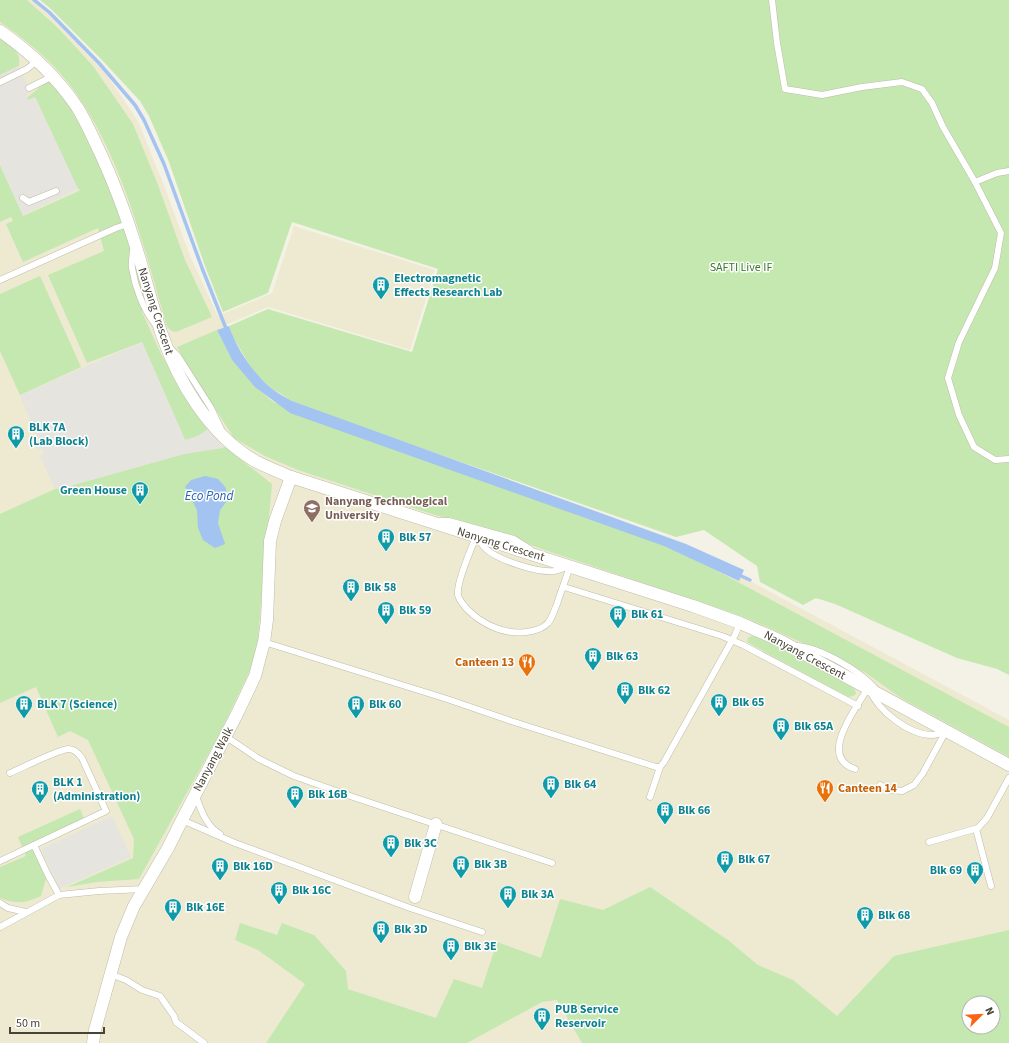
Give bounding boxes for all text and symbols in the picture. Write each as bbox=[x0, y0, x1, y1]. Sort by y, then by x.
park label: SAFTI Live IF bbox=[710, 259, 772, 276]
street label: Nanyang Crescent bbox=[133, 266, 178, 357]
place label: Electromagnetic Effects Research Lab bbox=[394, 270, 502, 301]
building icon: Electromagnetic Effects Research Lab bbox=[371, 275, 391, 300]
place label: BLK 7A (Lab Block) bbox=[29, 419, 89, 450]
building icon: BLK 7A (Lab Block) bbox=[6, 424, 26, 449]
building icon: Green House bbox=[130, 480, 150, 505]
place label: Green House bbox=[60, 482, 127, 499]
water label: Eco Pond bbox=[185, 487, 234, 505]
place label: Nanyang Technological University bbox=[325, 493, 448, 524]
school or university icon: Nanyang Technological University bbox=[302, 498, 322, 523]
street label: Nanyang Crescent bbox=[455, 523, 547, 566]
building icon: Blk 57 bbox=[376, 527, 396, 552]
place label: Blk 57 bbox=[399, 529, 431, 546]
building icon: Blk 58 bbox=[341, 577, 361, 602]
place label: Blk 58 bbox=[364, 579, 396, 596]
building icon: Blk 59 bbox=[376, 600, 396, 625]
place label: Blk 59 bbox=[399, 602, 431, 619]
building icon: Blk 61 bbox=[608, 604, 628, 629]
place label: Blk 61 bbox=[631, 606, 663, 623]
street label: Nanyang Crescent bbox=[761, 627, 849, 684]
building icon: Blk 63 bbox=[583, 646, 603, 671]
place label: Blk 63 bbox=[606, 648, 638, 665]
restaurant icon: Canteen 13 bbox=[517, 652, 537, 677]
place label: Canteen 13 bbox=[455, 654, 514, 671]
building icon: Blk 62 bbox=[615, 680, 635, 705]
place label: Blk 62 bbox=[638, 682, 670, 699]
building icon: Blk 65 bbox=[709, 692, 729, 717]
building icon: BLK 7 (Science) bbox=[14, 694, 34, 719]
building icon: Blk 60 bbox=[346, 694, 366, 719]
place label: Blk 65 bbox=[732, 694, 764, 711]
place label: BLK 7 (Science) bbox=[37, 696, 117, 713]
place label: Blk 60 bbox=[369, 696, 401, 713]
building icon: Blk 65A bbox=[771, 716, 791, 741]
place label: Blk 65A bbox=[794, 718, 833, 735]
street label: Nanyang Walk bbox=[189, 724, 238, 795]
place label: BLK 1 (Administration) bbox=[53, 774, 140, 805]
building icon: Blk 64 bbox=[541, 774, 561, 799]
place label: Blk 64 bbox=[564, 776, 597, 793]
restaurant icon: Canteen 14 bbox=[815, 778, 835, 803]
building icon: BLK 1 (Administration) bbox=[30, 779, 50, 804]
place label: Canteen 14 bbox=[838, 780, 898, 797]
building icon: Blk 16B bbox=[285, 784, 305, 809]
place label: Blk 16B bbox=[308, 786, 348, 803]
building icon: Blk 66 bbox=[655, 800, 675, 825]
place label: Blk 66 bbox=[678, 802, 710, 819]
building icon: Blk 3C bbox=[381, 833, 401, 858]
place label: Blk 3C bbox=[404, 835, 437, 852]
building icon: Blk 67 bbox=[715, 849, 735, 874]
place label: Blk 67 bbox=[738, 851, 770, 868]
building icon: Blk 3B bbox=[451, 854, 471, 879]
building icon: Blk 16D bbox=[210, 856, 230, 881]
place label: Blk 3B bbox=[474, 856, 507, 873]
place label: Blk 16D bbox=[233, 858, 273, 875]
building icon: Blk 69 bbox=[965, 860, 985, 885]
place label: Blk 69 bbox=[930, 862, 962, 879]
building icon: Blk 16C bbox=[269, 880, 289, 905]
place label: Blk 16C bbox=[292, 882, 331, 899]
building icon: Blk 3A bbox=[498, 884, 518, 909]
place label: Blk 3A bbox=[521, 886, 554, 903]
building icon: Blk 16E bbox=[163, 897, 183, 922]
place label: Blk 16E bbox=[186, 899, 225, 916]
building icon: Blk 68 bbox=[855, 905, 875, 930]
place label: Blk 68 bbox=[878, 907, 910, 924]
building icon: Blk 3D bbox=[371, 919, 391, 944]
place label: Blk 3D bbox=[394, 921, 428, 938]
building icon: Blk 3E bbox=[441, 936, 461, 961]
place label: Blk 3E bbox=[464, 938, 497, 955]
north arrow bbox=[961, 995, 1001, 1035]
place label: PUB Service Reservoir bbox=[555, 1001, 619, 1032]
text: N bbox=[981, 1005, 998, 1018]
building icon: PUB Service Reservoir bbox=[532, 1006, 552, 1031]
scale bar bbox=[10, 1009, 104, 1035]
text: 50 m bbox=[16, 1015, 40, 1032]

